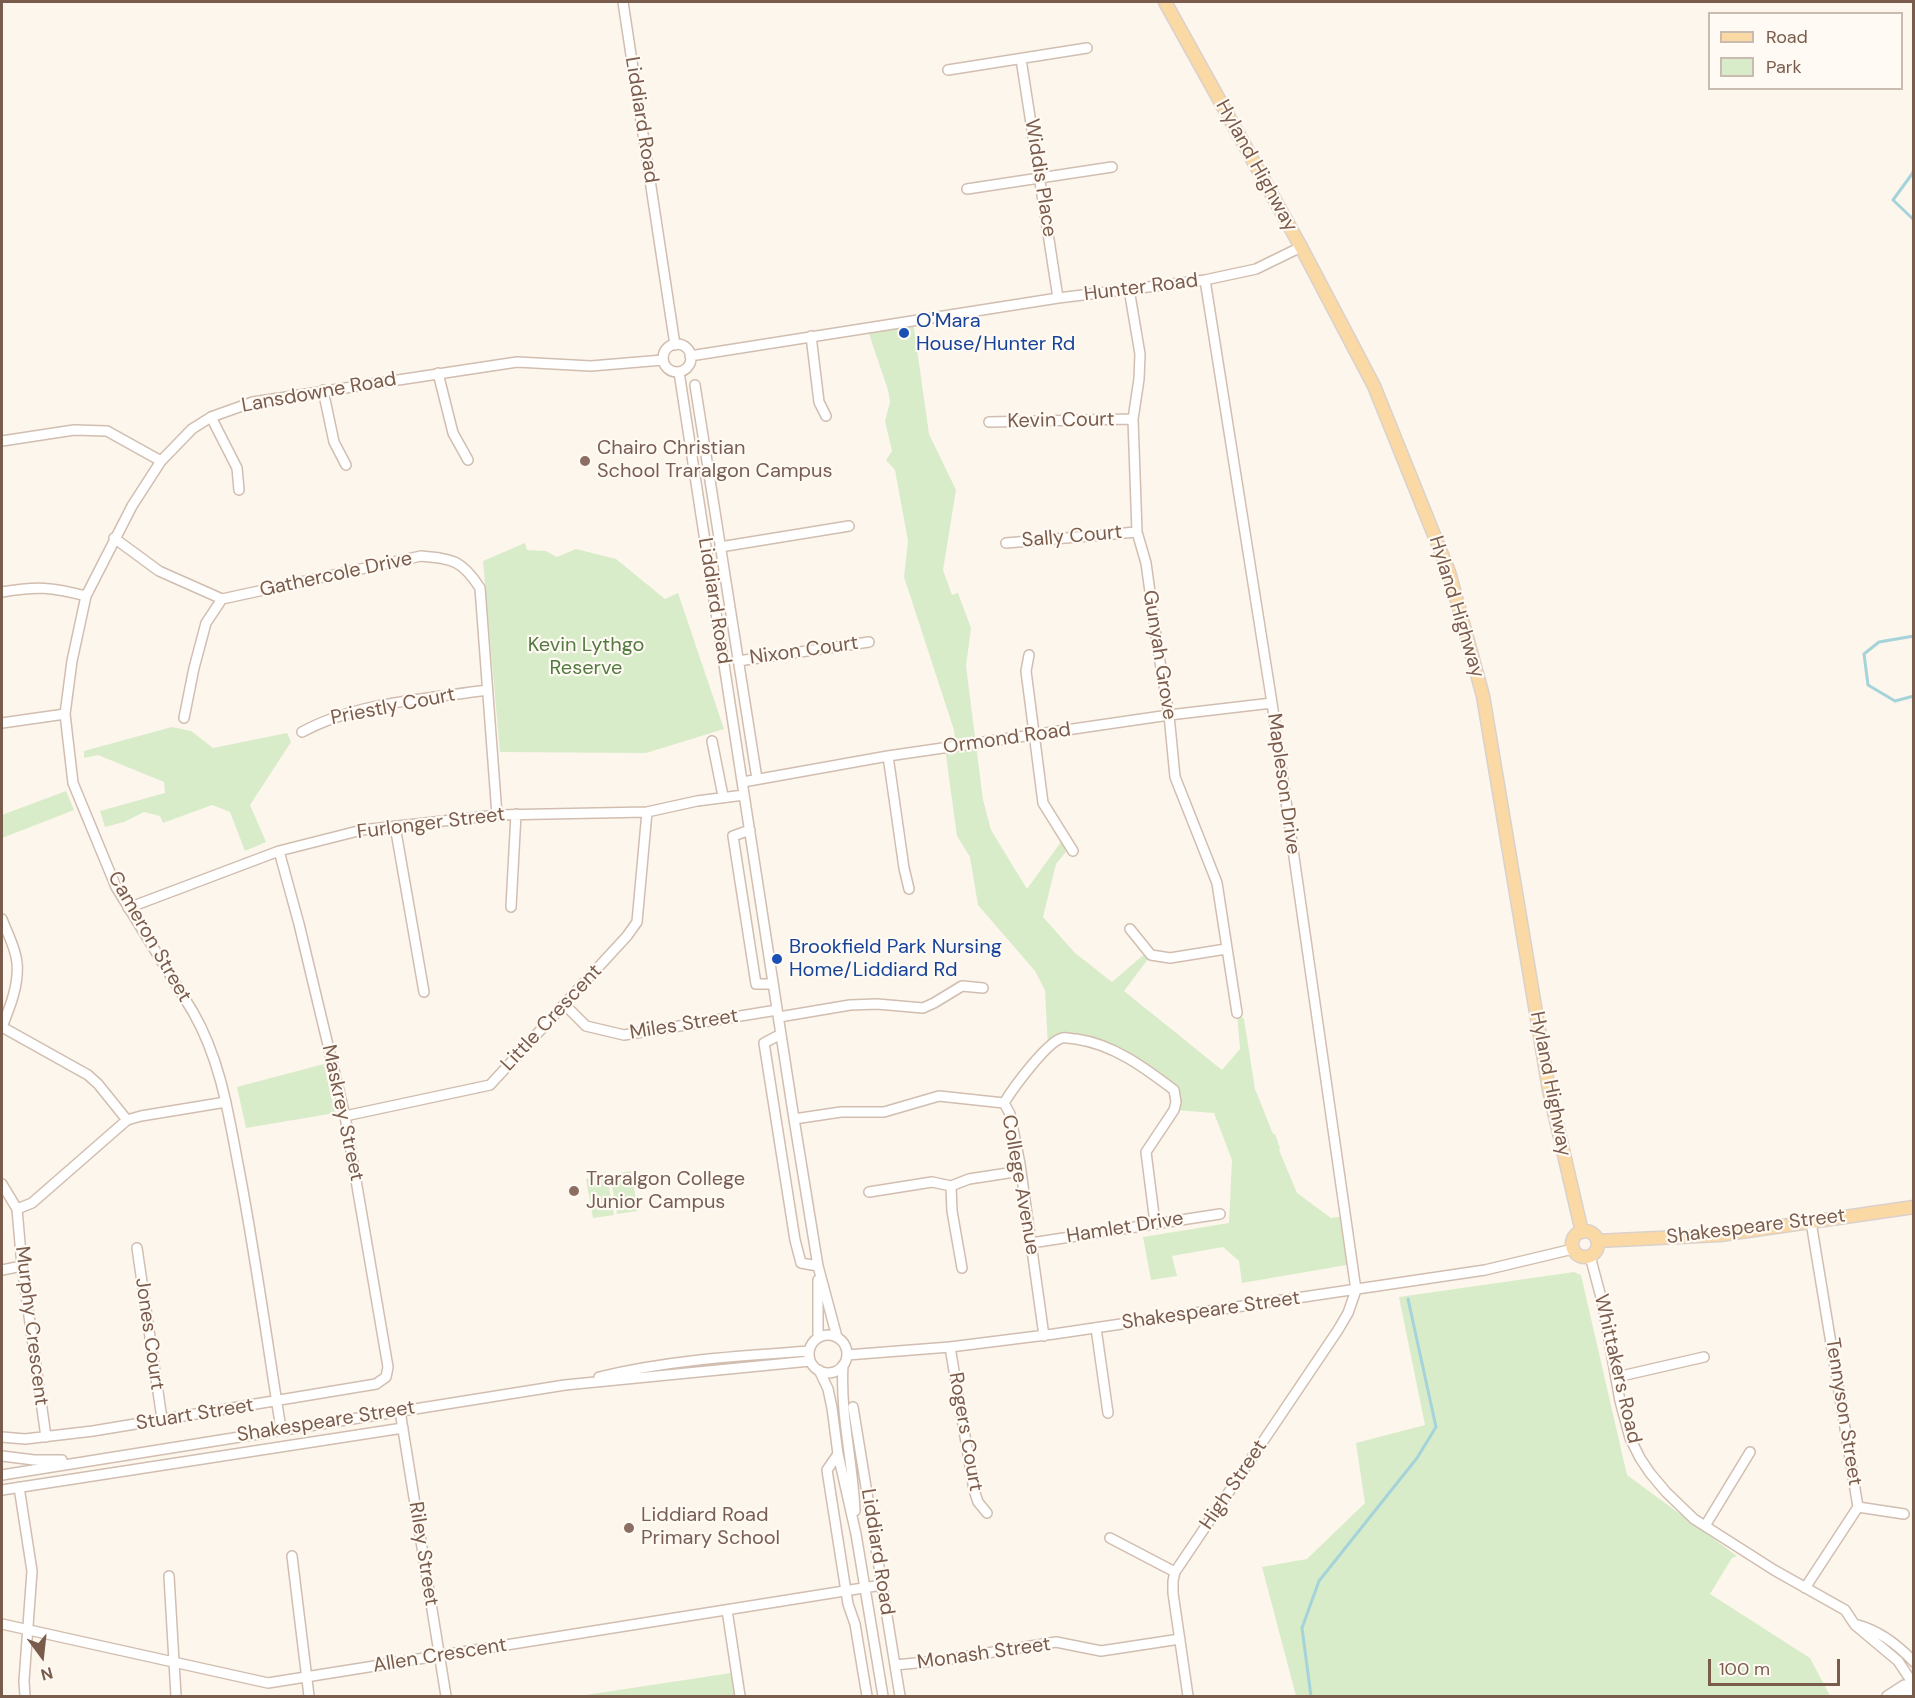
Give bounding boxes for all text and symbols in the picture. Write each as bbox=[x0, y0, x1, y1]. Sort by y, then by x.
legend bbox=[1708, 12, 1903, 90]
text: Road bbox=[1766, 25, 1808, 49]
street label: Liddiard Road bbox=[619, 55, 663, 185]
text: Park bbox=[1766, 55, 1802, 79]
street label: Hyland Highway bbox=[1210, 96, 1302, 236]
street label: Widdis Place bbox=[1019, 117, 1061, 239]
street label: Hunter Road bbox=[1083, 269, 1199, 307]
place label: O'Mara House/Hunter Rd bbox=[916, 310, 1075, 357]
marker: O'Mara House/Hunter Rd bbox=[897, 326, 911, 340]
street label: Lansdowne Road bbox=[240, 368, 398, 418]
street label: Kevin Court bbox=[1007, 408, 1115, 434]
place label: Chairo Christian School Traralgon Campus bbox=[597, 437, 833, 484]
marker: Chairo Christian School Traralgon Campus bbox=[578, 454, 592, 468]
street label: Sally Court bbox=[1021, 521, 1123, 553]
street label: Hyland Highway bbox=[1423, 533, 1489, 681]
street label: Liddiard Road bbox=[692, 536, 736, 666]
street label: Gathercole Drive bbox=[258, 547, 414, 603]
street label: Gunyah Grove bbox=[1137, 588, 1181, 722]
street label: Nixon Court bbox=[748, 631, 860, 671]
park label: Kevin Lythgo Reserve bbox=[528, 634, 644, 681]
street label: Priestly Court bbox=[329, 683, 457, 731]
street label: Mapleson Drive bbox=[1261, 712, 1305, 856]
street label: Ormond Road bbox=[942, 718, 1072, 760]
street label: Furlonger Street bbox=[356, 803, 506, 845]
street label: Cameron Street bbox=[102, 867, 196, 1007]
place label: Brookfield Park Nursing Home/Liddiard Rd bbox=[789, 936, 1002, 983]
marker: Brookfield Park Nursing Home/Liddiard Rd bbox=[770, 952, 784, 966]
street label: Little Crescent bbox=[496, 960, 608, 1076]
street label: Miles Street bbox=[628, 1005, 740, 1045]
street label: Hyland Highway bbox=[1524, 1010, 1576, 1158]
street label: Maskrey Street bbox=[316, 1043, 368, 1183]
street label: College Avenue bbox=[996, 1113, 1044, 1257]
place label: Traralgon College Junior Campus bbox=[586, 1168, 745, 1215]
marker: Traralgon College Junior Campus bbox=[567, 1184, 581, 1198]
street label: Shakespeare Street bbox=[1665, 1204, 1847, 1250]
street label: Hamlet Drive bbox=[1065, 1207, 1185, 1249]
street label: Murphy Crescent bbox=[9, 1245, 53, 1407]
street label: Jones Court bbox=[129, 1276, 169, 1392]
street label: Shakespeare Street bbox=[1120, 1287, 1302, 1335]
street label: Whittakers Road bbox=[1588, 1292, 1646, 1446]
street label: Tennyson Street bbox=[1819, 1336, 1867, 1488]
street label: Rogers Court bbox=[943, 1371, 987, 1493]
street label: Stuart Street bbox=[134, 1394, 256, 1436]
street label: Shakespeare Street bbox=[235, 1396, 417, 1448]
street label: High Street bbox=[1195, 1436, 1273, 1534]
street label: Liddiard Road bbox=[855, 1487, 899, 1617]
street label: Riley Street bbox=[403, 1500, 443, 1608]
place label: Liddiard Road Primary School bbox=[641, 1504, 780, 1551]
marker: Liddiard Road Primary School bbox=[622, 1521, 636, 1535]
north arrow bbox=[12, 1626, 72, 1686]
street label: Monash Street bbox=[916, 1633, 1052, 1675]
street label: Allen Crescent bbox=[371, 1634, 509, 1678]
scale bar bbox=[1711, 1647, 1843, 1685]
text: 100 m bbox=[1719, 1657, 1770, 1681]
text: N bbox=[38, 1662, 55, 1686]

